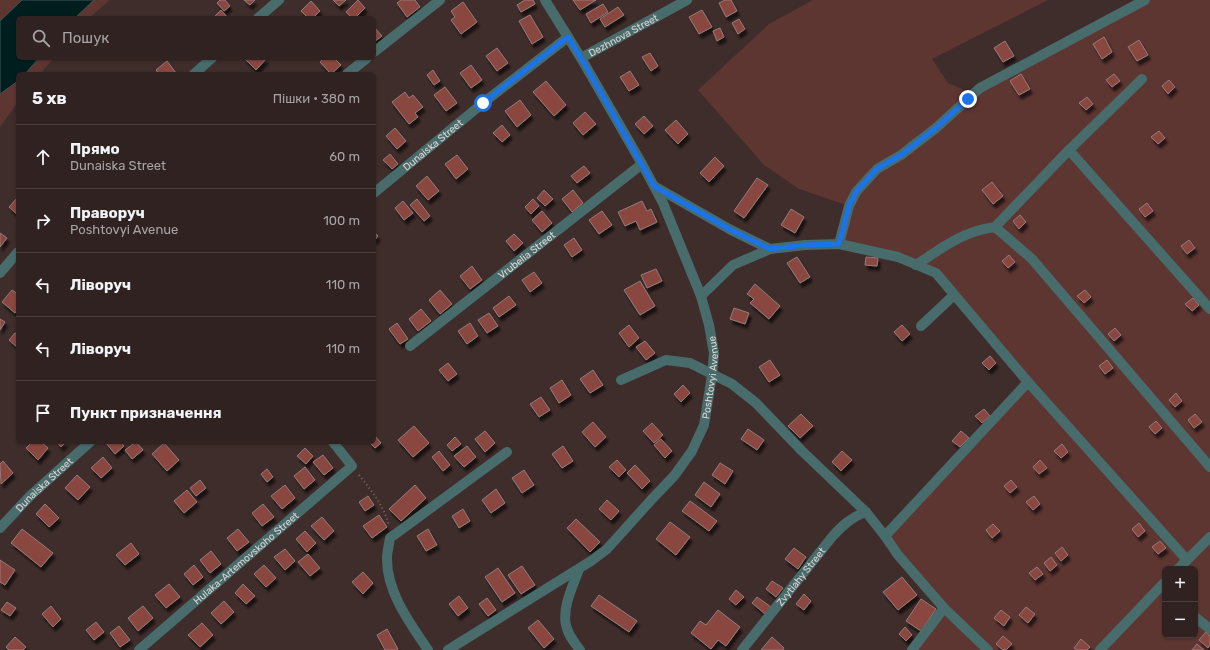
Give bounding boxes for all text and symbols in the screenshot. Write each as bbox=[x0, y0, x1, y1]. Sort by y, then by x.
street label: Dezhnova Street bbox=[587, 12, 661, 60]
search box bbox=[16, 16, 376, 60]
icon: search bbox=[30, 27, 52, 49]
text: Пошук bbox=[62, 29, 109, 47]
text: 5 хв bbox=[32, 88, 67, 108]
route end bbox=[959, 90, 977, 108]
text: Пішки · 380 m bbox=[273, 91, 360, 106]
route start bbox=[474, 94, 492, 112]
street label: Dunaiska Street bbox=[401, 117, 466, 174]
text: Прямо bbox=[70, 140, 120, 158]
icon: ahead bbox=[32, 146, 54, 168]
text: 60 m bbox=[329, 149, 360, 164]
text: Dunaiska Street bbox=[70, 158, 166, 173]
text: Праворуч bbox=[70, 204, 145, 222]
icon: right bbox=[32, 210, 54, 232]
text: 100 m bbox=[323, 213, 360, 228]
text: Poshtovyi Avenue bbox=[70, 222, 178, 237]
street label: Vrubelia Street bbox=[496, 229, 558, 282]
icon: left bbox=[32, 274, 54, 296]
text: Ліворуч bbox=[70, 276, 131, 294]
text: 110 m bbox=[326, 277, 360, 292]
street label: Poshtovyi Avenue bbox=[700, 335, 721, 420]
icon: left bbox=[32, 338, 54, 360]
text: Ліворуч bbox=[70, 340, 131, 358]
text: 110 m bbox=[326, 341, 360, 356]
icon: arrive bbox=[32, 402, 54, 424]
text: Пункт призначення bbox=[70, 404, 222, 422]
street label: Dunaiska Street bbox=[13, 455, 76, 515]
street label: Hulaka-Artemovskoho Street bbox=[191, 510, 302, 607]
street label: Zvytiahy Street bbox=[774, 545, 828, 609]
map controls bbox=[1162, 566, 1198, 638]
button: + bbox=[1162, 566, 1198, 602]
button: − bbox=[1162, 602, 1198, 638]

